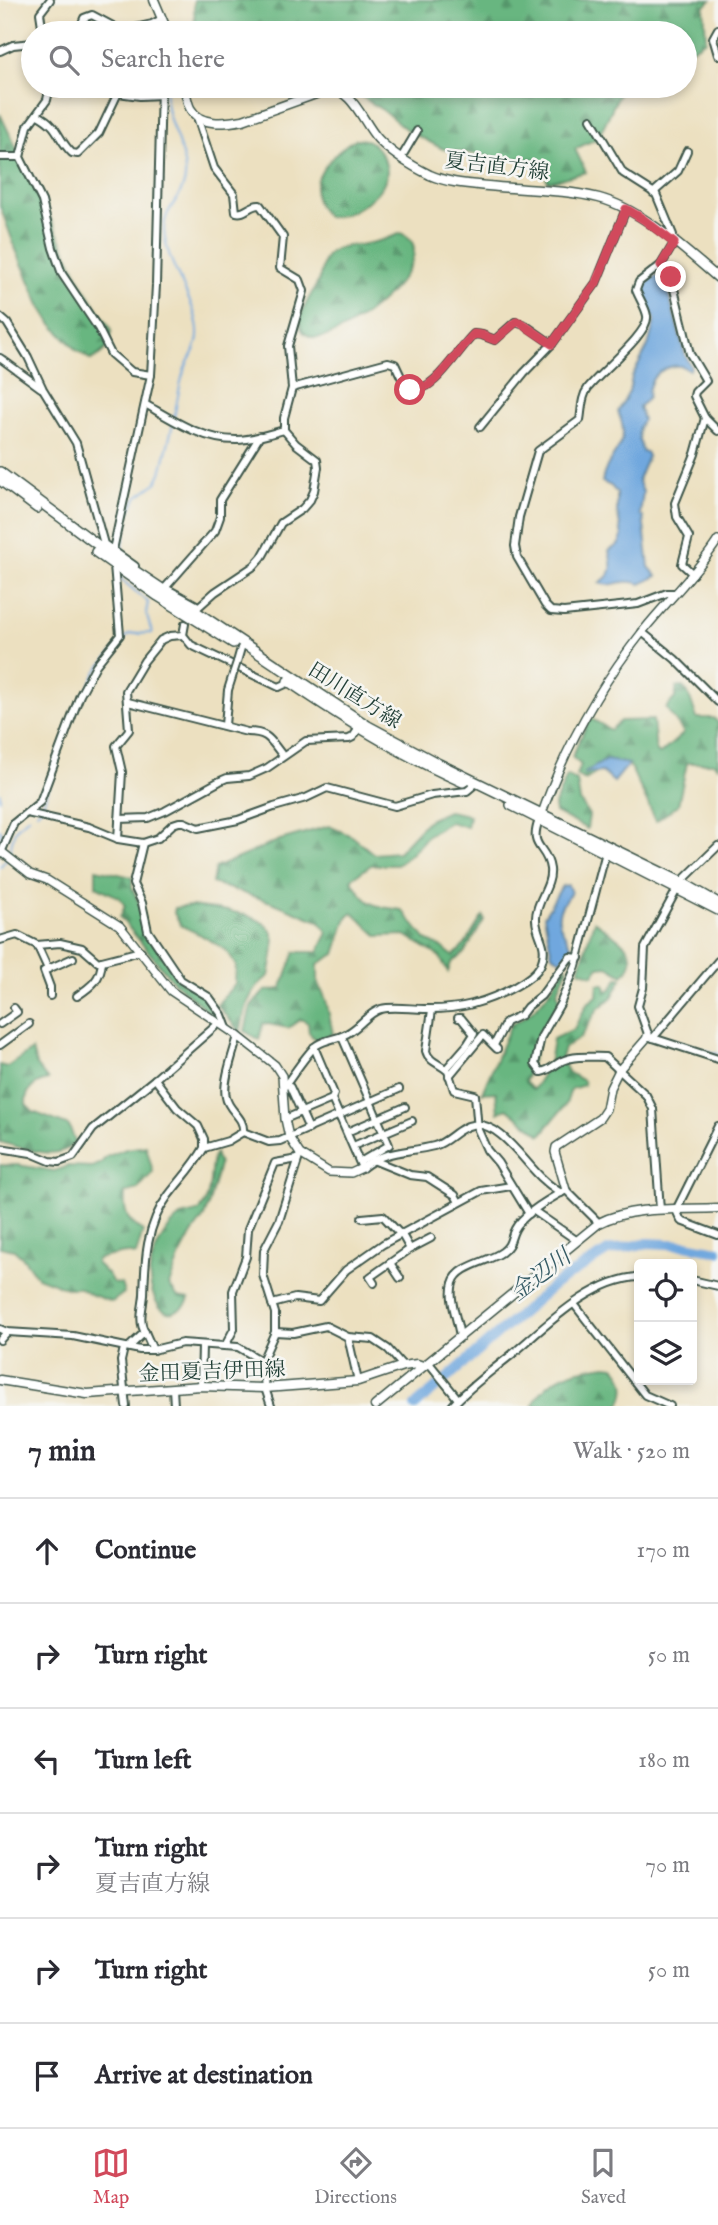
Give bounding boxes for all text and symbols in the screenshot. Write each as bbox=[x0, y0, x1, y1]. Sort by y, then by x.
search box bbox=[21, 21, 697, 98]
icon: search bbox=[45, 41, 83, 79]
text: Search here bbox=[101, 43, 225, 76]
street label: 夏吉直方線 bbox=[443, 148, 551, 187]
route end bbox=[655, 261, 686, 292]
route start bbox=[394, 374, 425, 405]
street label: 田川直方線 bbox=[303, 657, 406, 736]
water label: 金辺川 bbox=[505, 1241, 580, 1308]
map controls bbox=[634, 1259, 697, 1385]
button: locate bbox=[634, 1259, 697, 1322]
button: layers bbox=[634, 1322, 697, 1385]
street label: 金田夏吉伊田線 bbox=[138, 1356, 286, 1389]
text: 7 min bbox=[28, 1433, 96, 1471]
text: Walk · 520 m bbox=[573, 1437, 690, 1466]
icon: ahead bbox=[28, 1532, 66, 1570]
text: Continue bbox=[95, 1534, 196, 1567]
text: 170 m bbox=[637, 1536, 690, 1565]
icon: right bbox=[28, 1637, 66, 1675]
text: Turn right bbox=[95, 1639, 208, 1672]
text: 50 m bbox=[648, 1641, 690, 1670]
icon: left bbox=[28, 1742, 66, 1780]
text: Turn left bbox=[95, 1744, 192, 1777]
text: 180 m bbox=[638, 1746, 690, 1775]
text: Turn right bbox=[95, 1832, 208, 1865]
icon: right bbox=[28, 1847, 66, 1885]
text: 70 m bbox=[645, 1851, 690, 1880]
text: 夏吉直方線 bbox=[95, 1870, 210, 1899]
icon: right bbox=[28, 1952, 66, 1990]
text: Turn right bbox=[95, 1954, 208, 1987]
text: 50 m bbox=[648, 1956, 690, 1985]
icon: arrive bbox=[28, 2057, 66, 2095]
text: Arrive at destination bbox=[95, 2059, 313, 2092]
tab: Map bbox=[92, 2144, 130, 2210]
tab: Directions bbox=[314, 2144, 397, 2210]
tab: Saved bbox=[581, 2144, 626, 2210]

